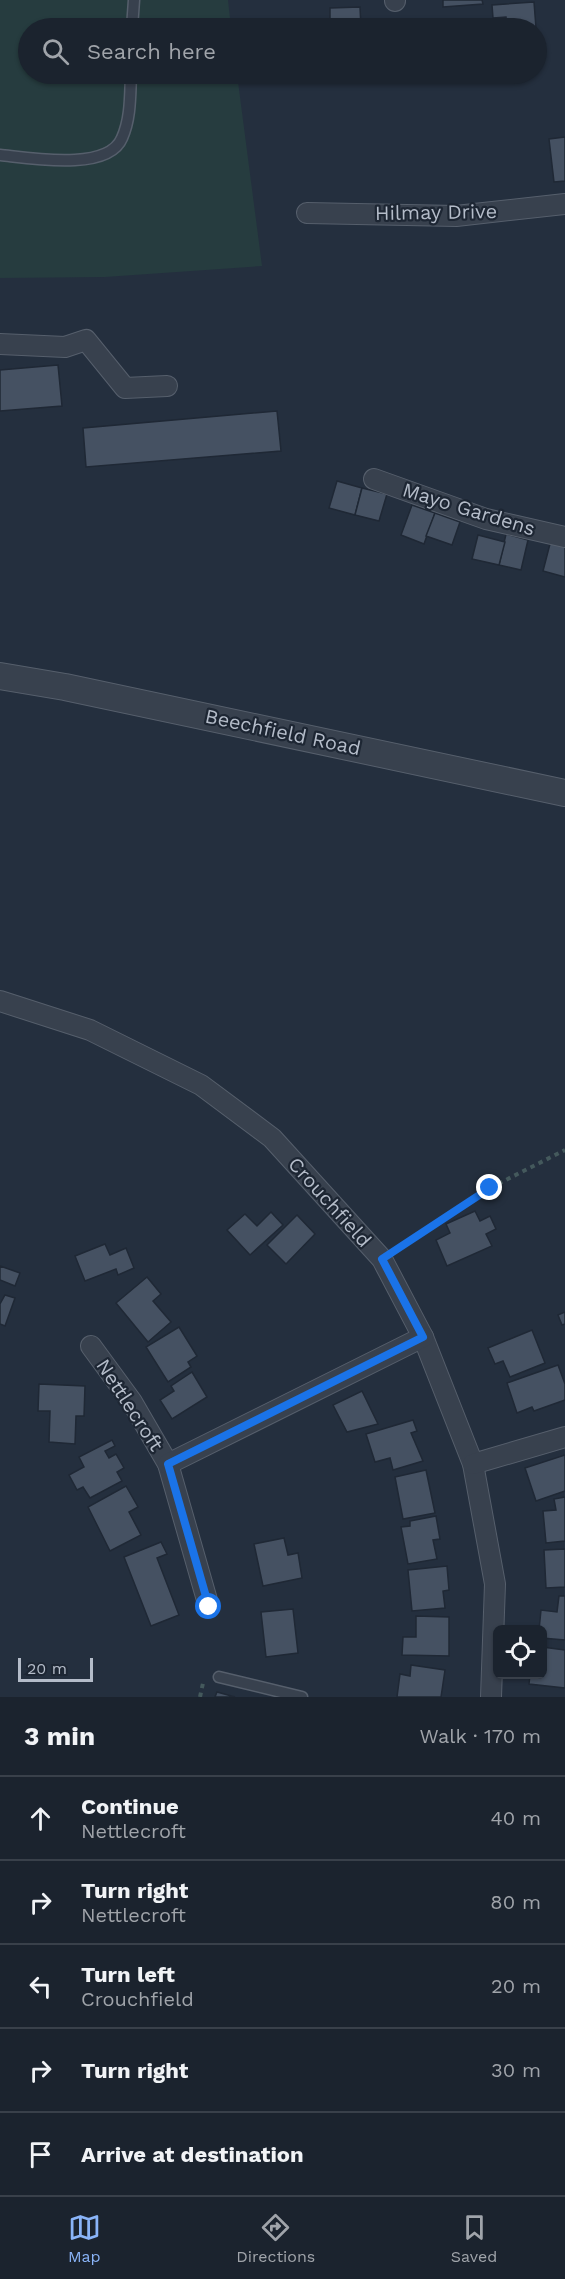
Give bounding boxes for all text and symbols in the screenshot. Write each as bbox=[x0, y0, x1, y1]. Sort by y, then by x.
search box bbox=[18, 18, 547, 84]
icon: search bbox=[39, 35, 72, 68]
text: Search here bbox=[87, 39, 216, 64]
street label: Hilmay Drive bbox=[375, 199, 497, 225]
street label: Mayo Gardens bbox=[400, 477, 538, 541]
street label: Beechfield Road bbox=[203, 704, 363, 760]
street label: Crouchfield bbox=[283, 1152, 377, 1252]
route end bbox=[476, 1174, 502, 1200]
street label: Nettlecroft bbox=[91, 1354, 169, 1456]
route start bbox=[195, 1593, 221, 1619]
map controls bbox=[493, 1625, 547, 1679]
button: locate bbox=[493, 1625, 547, 1679]
scale bar bbox=[18, 1655, 93, 1682]
text: 20 m bbox=[27, 1659, 67, 1678]
text: 3 min bbox=[24, 1721, 95, 1751]
text: Walk · 170 m bbox=[420, 1724, 541, 1748]
text: Continue bbox=[81, 1794, 179, 1819]
icon: ahead bbox=[24, 1802, 57, 1835]
text: 40 m bbox=[490, 1806, 541, 1830]
text: Nettlecroft bbox=[81, 1819, 186, 1843]
text: Turn right bbox=[81, 1878, 188, 1903]
icon: right bbox=[24, 1886, 57, 1919]
text: 80 m bbox=[490, 1890, 541, 1914]
text: Nettlecroft bbox=[81, 1903, 186, 1927]
text: Turn left bbox=[81, 1962, 175, 1987]
icon: left bbox=[24, 1970, 57, 2003]
text: 20 m bbox=[491, 1974, 541, 1998]
text: Crouchfield bbox=[81, 1987, 194, 2011]
icon: right bbox=[24, 2054, 57, 2087]
text: Turn right bbox=[81, 2058, 188, 2083]
text: 30 m bbox=[491, 2058, 541, 2082]
icon: arrive bbox=[24, 2138, 57, 2171]
text: Arrive at destination bbox=[81, 2142, 304, 2167]
tab: Map bbox=[68, 2211, 101, 2266]
tab: Directions bbox=[236, 2211, 315, 2266]
tab: Saved bbox=[451, 2211, 497, 2266]

